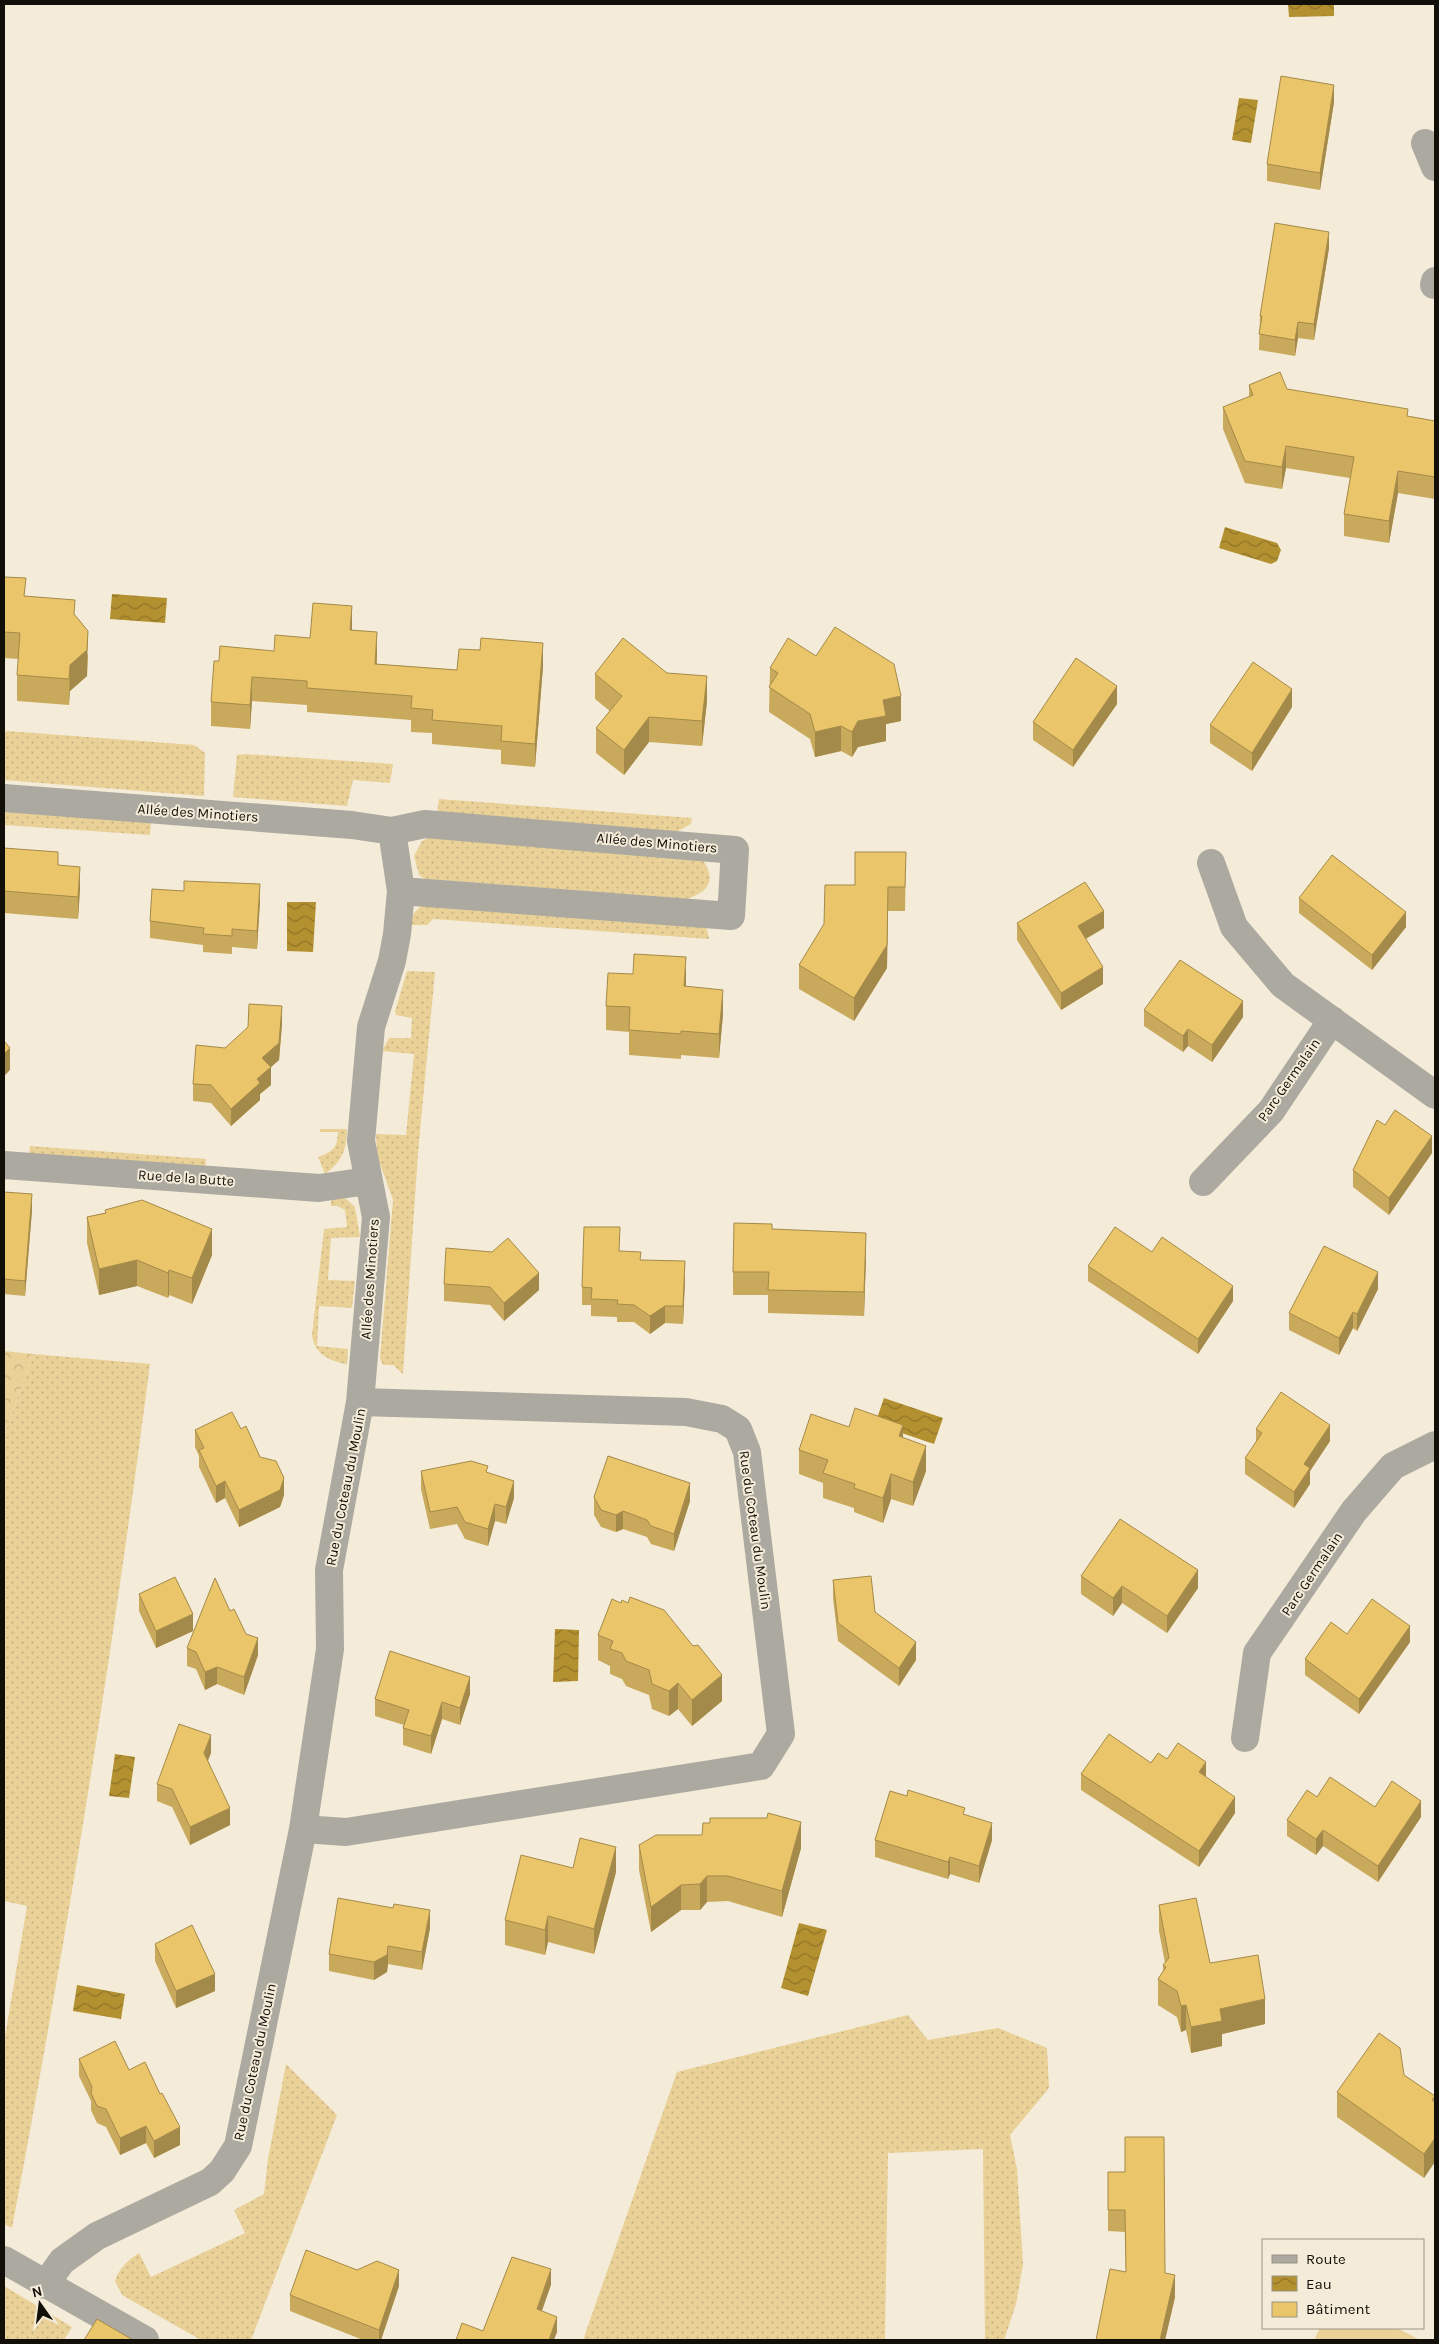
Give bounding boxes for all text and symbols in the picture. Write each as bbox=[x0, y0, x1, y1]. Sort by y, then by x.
street label: Allée des Minotiers bbox=[137, 800, 259, 826]
street label: Allée des Minotiers bbox=[596, 829, 718, 857]
street label: Parc Germalain bbox=[1254, 1035, 1324, 1125]
street label: Rue de la Butte bbox=[137, 1166, 235, 1190]
street label: Allée des Minotiers bbox=[357, 1218, 383, 1340]
street label: Rue du Coteau du Moulin bbox=[322, 1407, 370, 1567]
street label: Rue du Coteau du Moulin bbox=[735, 1449, 775, 1611]
street label: Parc Germalain bbox=[1278, 1529, 1346, 1619]
street label: Rue du Coteau du Moulin bbox=[230, 1982, 280, 2142]
legend bbox=[1262, 2239, 1424, 2329]
text: Route bbox=[1306, 2250, 1346, 2268]
text: Eau bbox=[1306, 2275, 1332, 2293]
north arrow bbox=[15, 2279, 65, 2329]
text: N bbox=[30, 2282, 44, 2301]
text: Bâtiment bbox=[1306, 2300, 1370, 2318]

